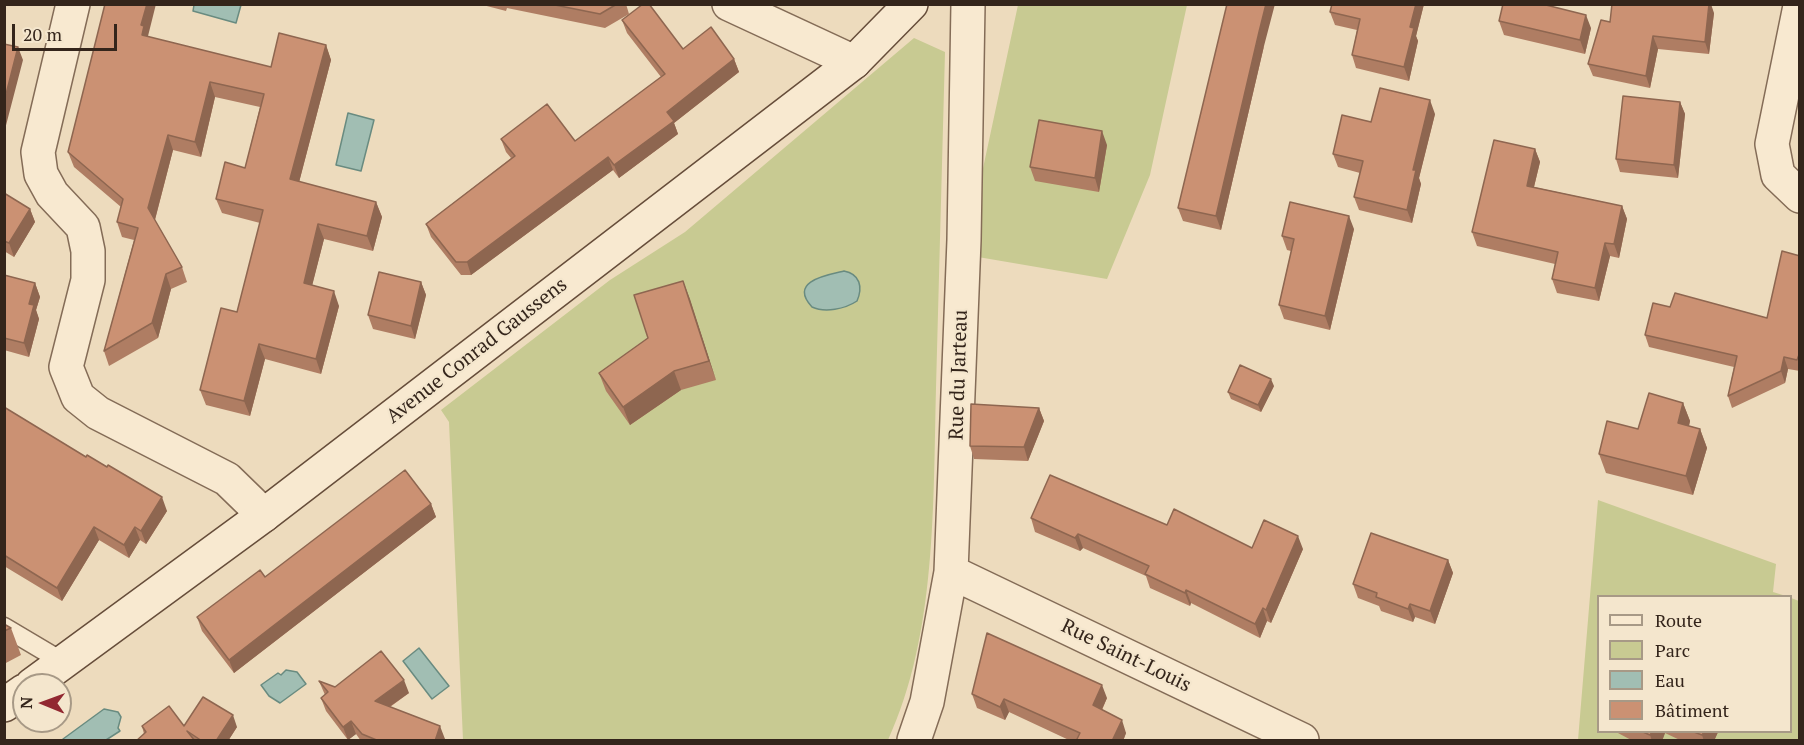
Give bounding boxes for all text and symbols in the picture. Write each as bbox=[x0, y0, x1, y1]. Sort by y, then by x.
scale bar bbox=[15, 12, 120, 50]
text: 20 m bbox=[23, 22, 62, 46]
street label: Avenue Conrad Gaussens bbox=[382, 273, 572, 429]
street label: Rue du Jarteau bbox=[945, 310, 973, 440]
legend bbox=[1597, 595, 1792, 733]
text: Route bbox=[1655, 608, 1702, 632]
street label: Rue Saint-Louis bbox=[1057, 614, 1195, 698]
text: Parc bbox=[1655, 638, 1690, 662]
text: Eau bbox=[1655, 668, 1685, 692]
north arrow bbox=[12, 673, 72, 733]
text: N bbox=[15, 696, 37, 709]
text: Bâtiment bbox=[1655, 698, 1729, 722]

